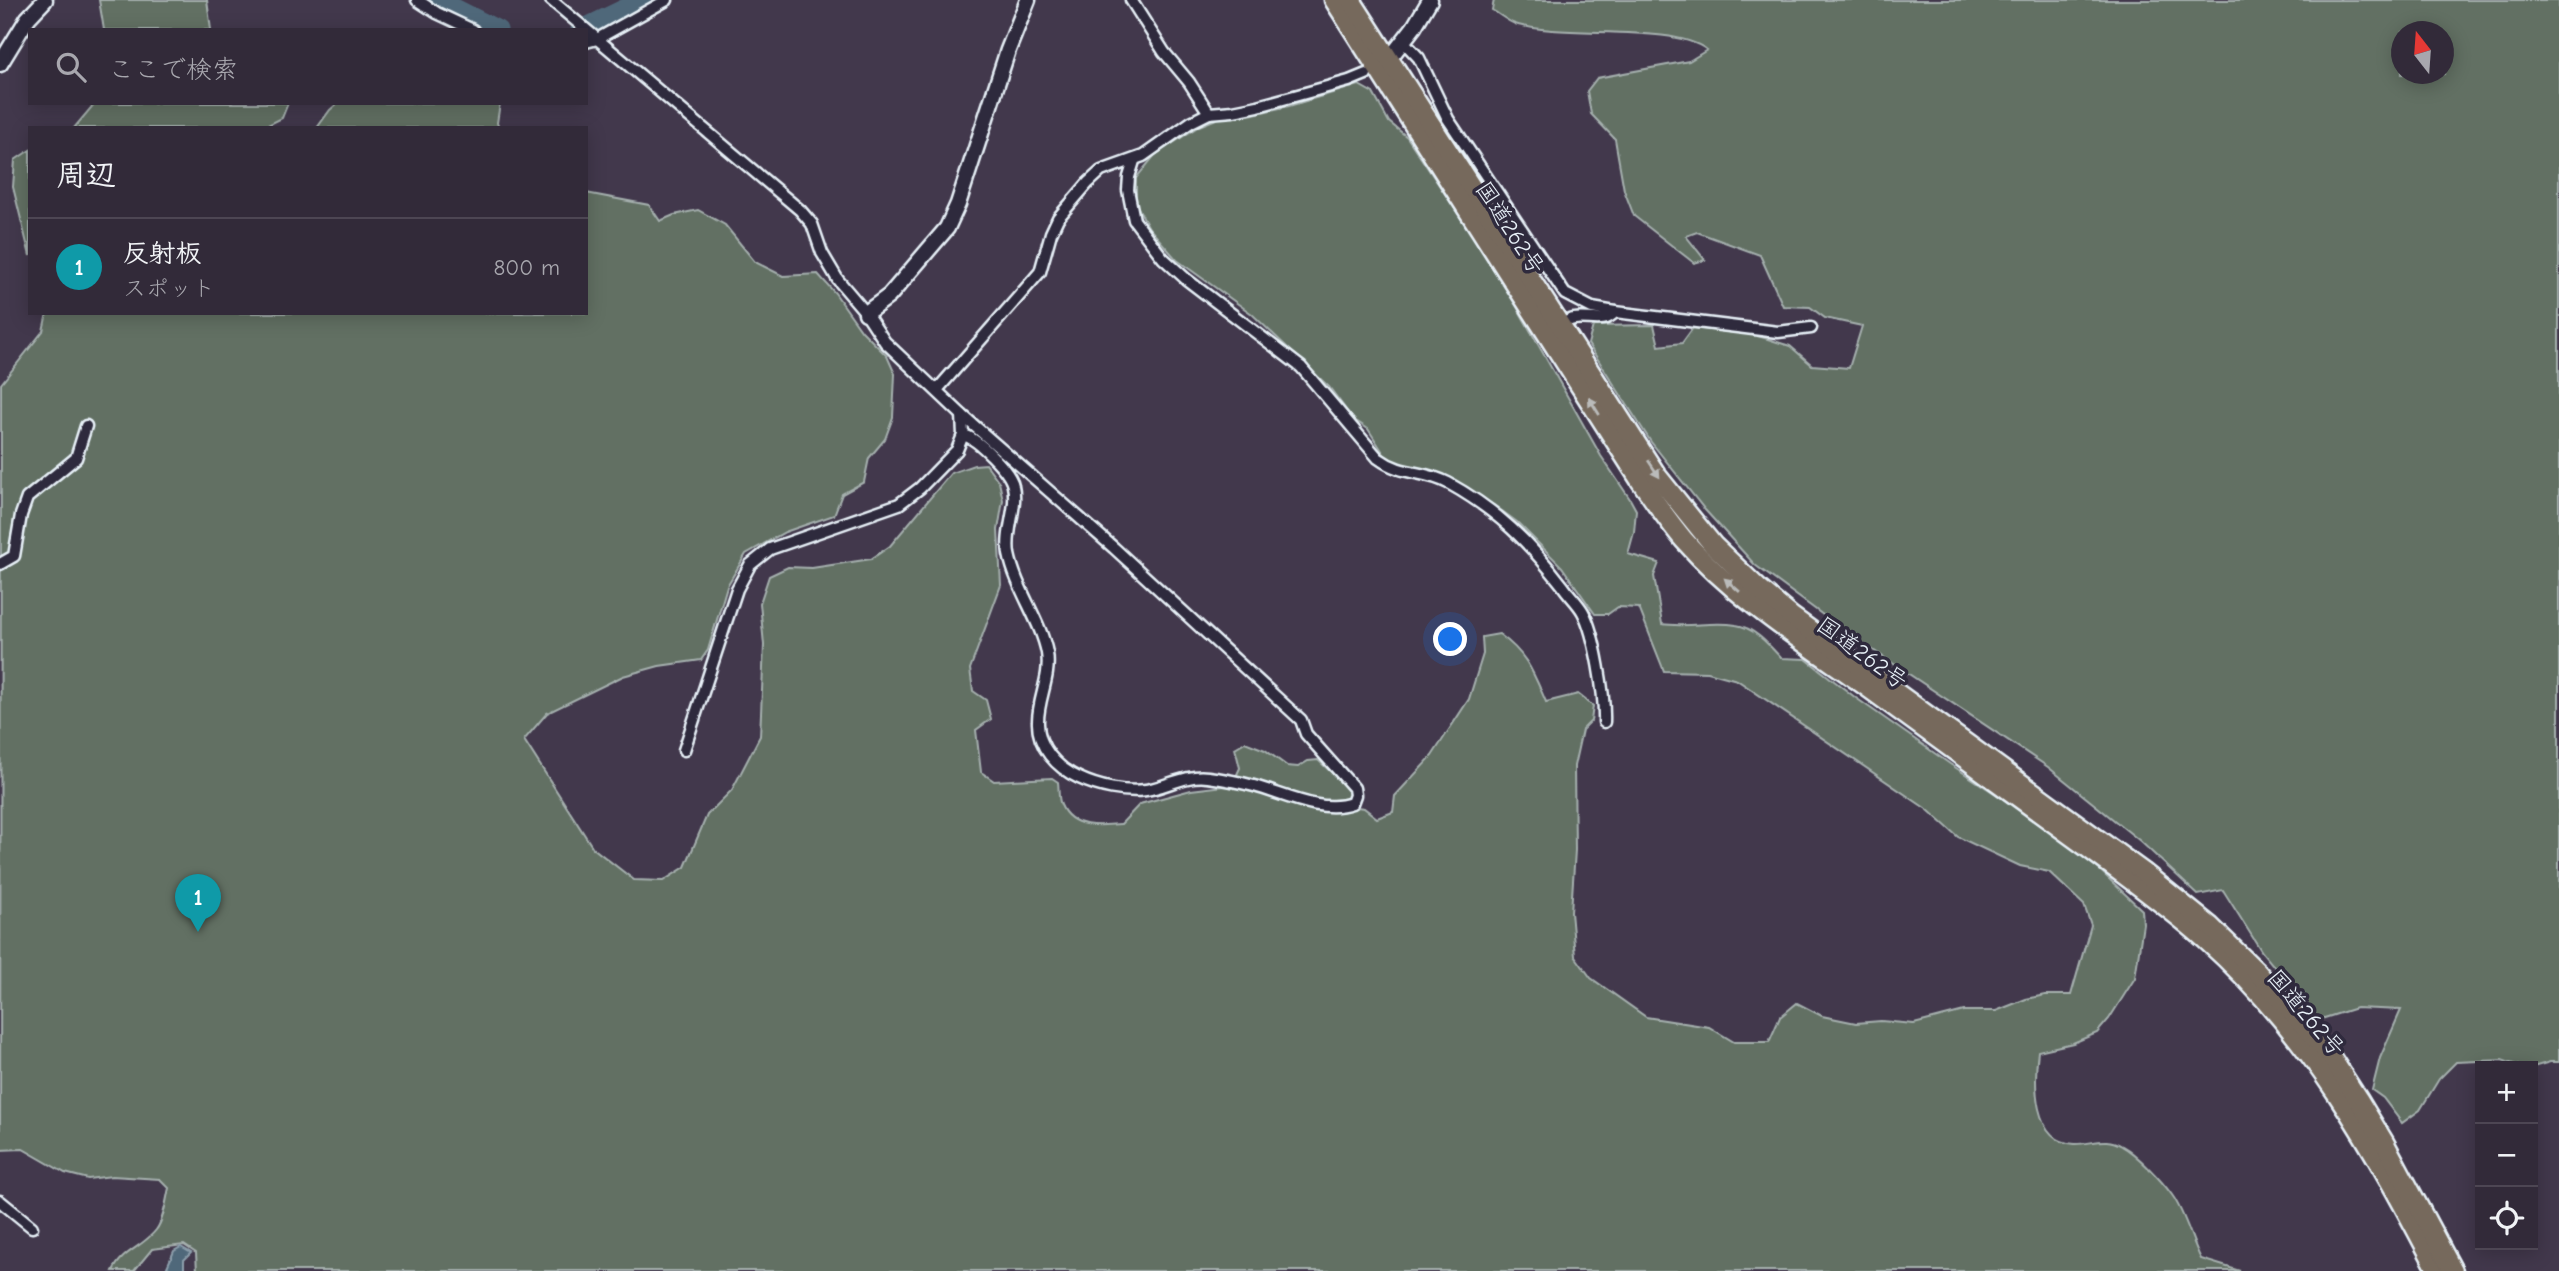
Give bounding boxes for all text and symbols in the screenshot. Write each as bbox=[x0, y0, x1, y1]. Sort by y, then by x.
north arrow bbox=[2391, 21, 2454, 84]
search box bbox=[28, 28, 588, 105]
icon: search bbox=[52, 48, 90, 86]
text: ここで検索 bbox=[108, 55, 238, 85]
text: 周辺 bbox=[56, 158, 116, 193]
street label: 国道262号 bbox=[1470, 176, 1550, 280]
text: 反射板 bbox=[123, 239, 201, 269]
text: 1 bbox=[74, 254, 84, 281]
text: 800 m bbox=[493, 254, 560, 281]
text: スポット bbox=[123, 275, 215, 302]
one-way arrow bbox=[1587, 397, 1600, 416]
one-way arrow bbox=[1647, 459, 1660, 479]
one-way arrow bbox=[1724, 578, 1741, 593]
street label: 国道262号 bbox=[1811, 611, 1913, 695]
your location bbox=[1433, 622, 1467, 656]
pin: 1 bbox=[175, 874, 221, 932]
street label: 国道262号 bbox=[2262, 964, 2350, 1062]
map controls bbox=[2475, 1061, 2538, 1250]
button: + bbox=[2475, 1061, 2538, 1124]
button: − bbox=[2475, 1124, 2538, 1187]
button: locate bbox=[2475, 1187, 2538, 1250]

